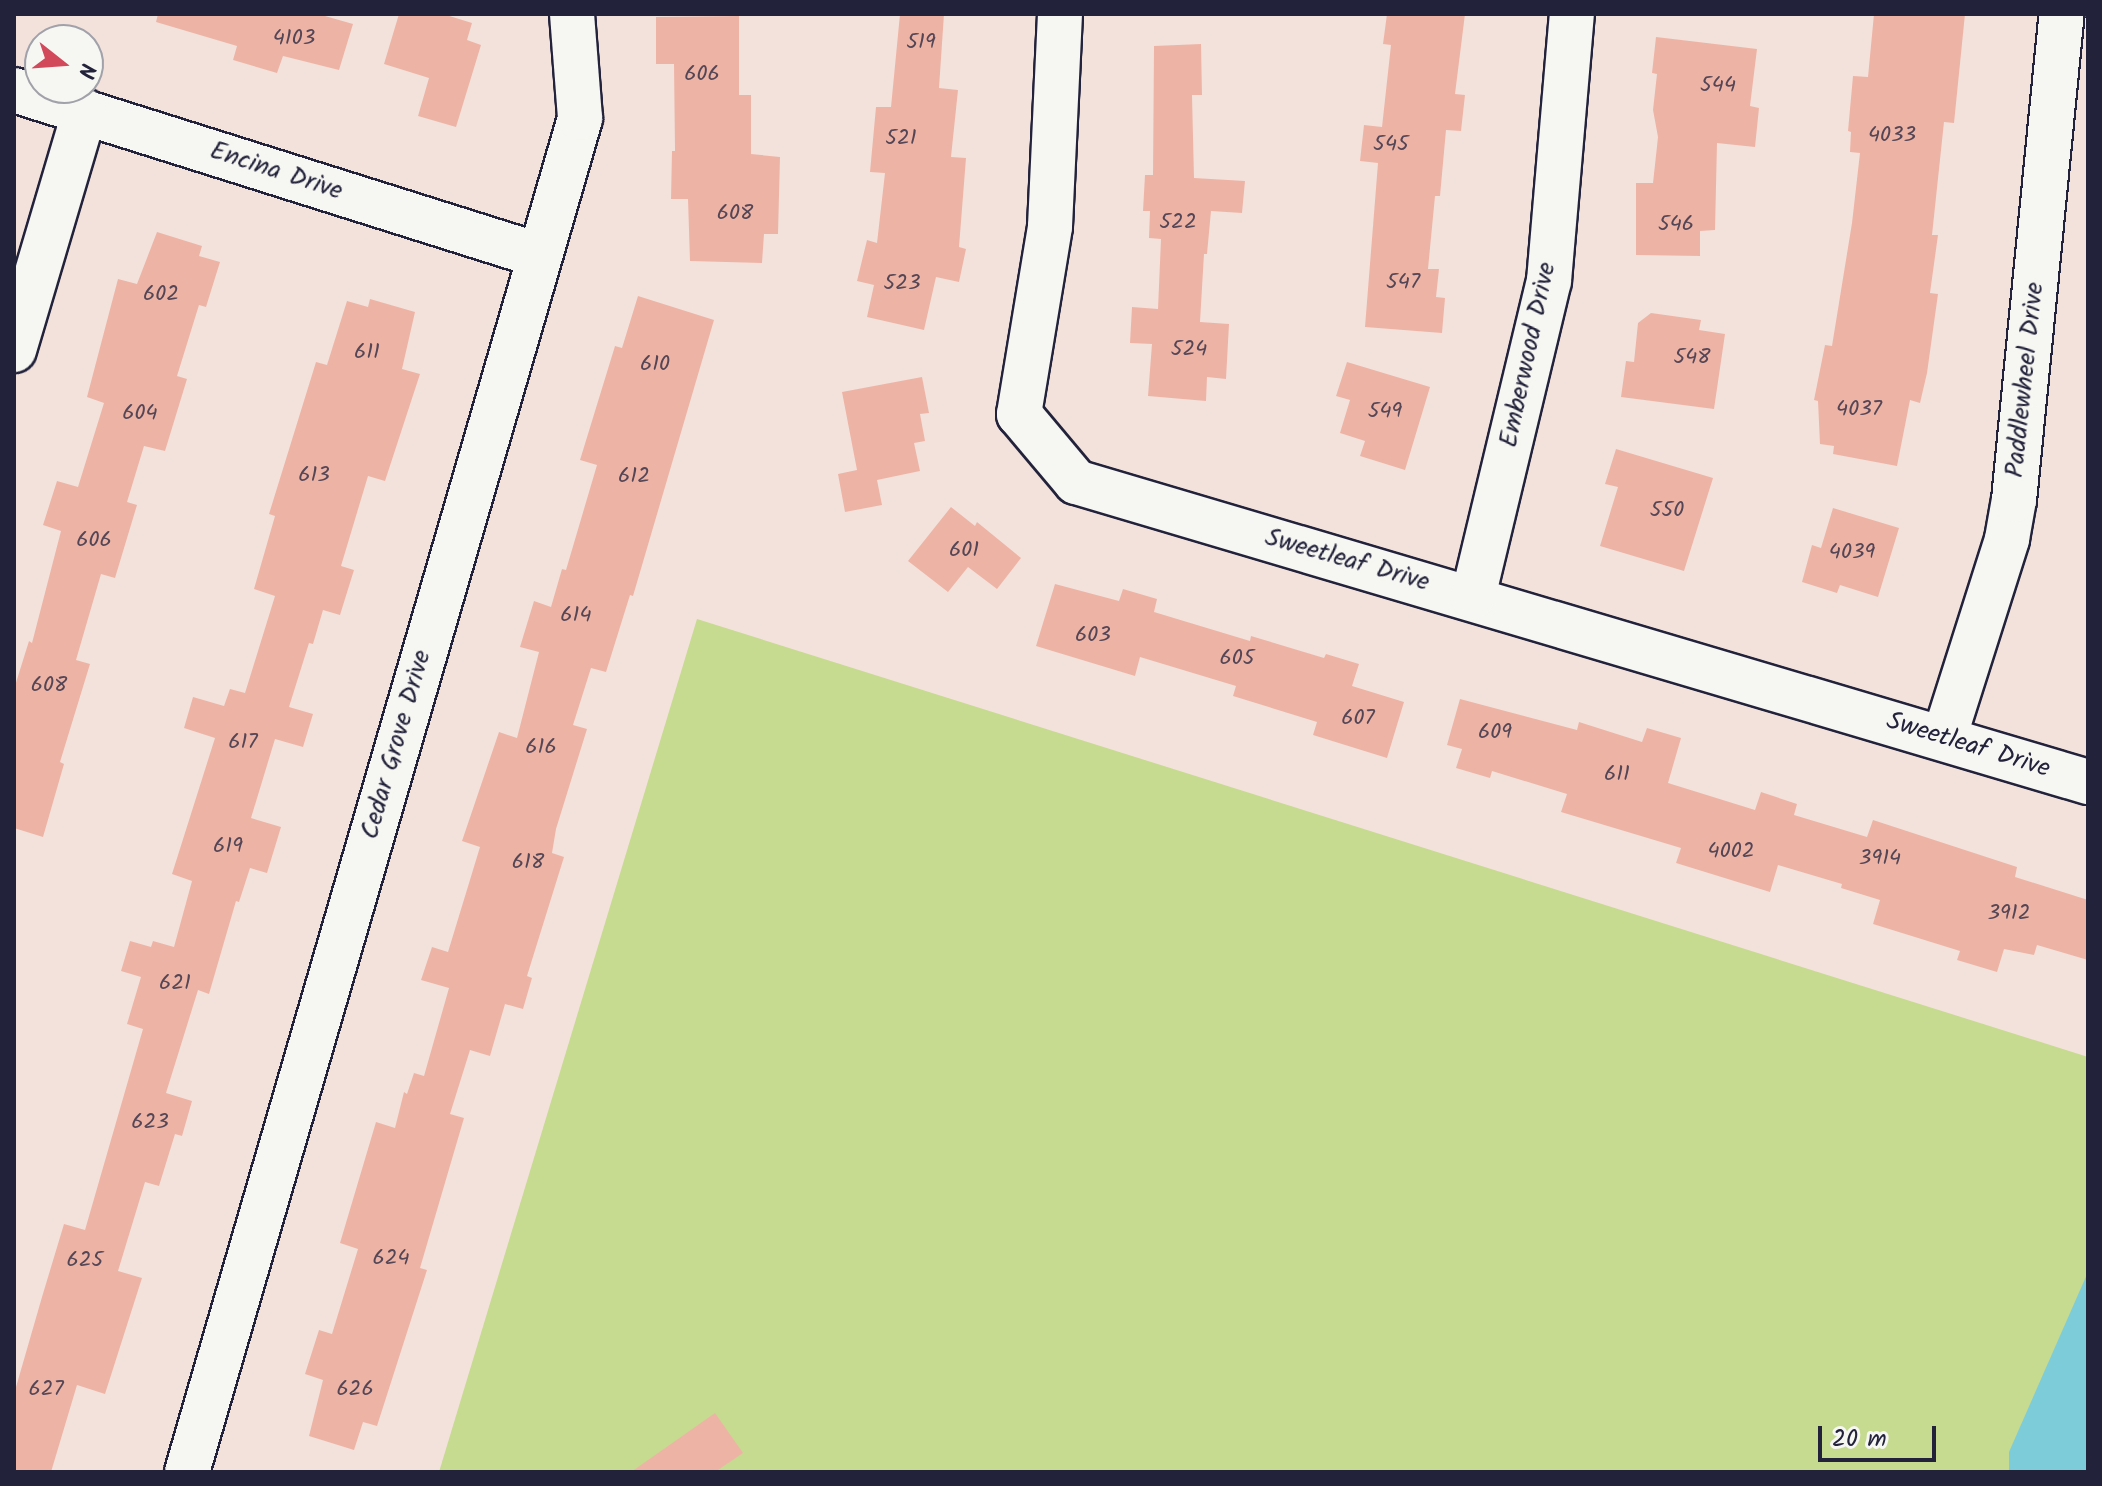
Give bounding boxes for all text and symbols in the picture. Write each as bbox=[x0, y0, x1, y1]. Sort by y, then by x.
north arrow bbox=[24, 24, 104, 104]
house number: 4103 bbox=[273, 26, 315, 52]
house number: 519 bbox=[906, 30, 936, 56]
text: N bbox=[67, 59, 104, 82]
house number: 606 bbox=[684, 62, 720, 88]
house number: 544 bbox=[1700, 73, 1736, 99]
house number: 4033 bbox=[1868, 123, 1916, 149]
house number: 521 bbox=[885, 126, 917, 152]
house number: 545 bbox=[1373, 132, 1409, 158]
street label: Encina Drive bbox=[206, 136, 346, 208]
house number: 608 bbox=[717, 201, 753, 227]
house number: 522 bbox=[1159, 210, 1197, 236]
house number: 546 bbox=[1658, 212, 1694, 238]
street label: Emberwood Drive bbox=[1494, 260, 1564, 450]
house number: 547 bbox=[1386, 270, 1420, 296]
house number: 523 bbox=[883, 271, 921, 297]
street label: Paddlewheel Drive bbox=[2000, 281, 2052, 479]
house number: 602 bbox=[143, 282, 179, 308]
house number: 524 bbox=[1171, 337, 1207, 363]
house number: 611 bbox=[354, 340, 380, 366]
house number: 548 bbox=[1673, 345, 1711, 371]
house number: 610 bbox=[640, 352, 670, 378]
house number: 4037 bbox=[1836, 397, 1882, 423]
house number: 549 bbox=[1368, 399, 1402, 425]
house number: 604 bbox=[122, 401, 158, 427]
house number: 613 bbox=[298, 463, 330, 489]
house number: 612 bbox=[618, 464, 650, 490]
house number: 550 bbox=[1650, 498, 1684, 524]
street label: Sweetleaf Drive bbox=[1261, 523, 1433, 599]
house number: 606 bbox=[76, 528, 112, 554]
house number: 601 bbox=[949, 538, 979, 564]
house number: 4039 bbox=[1829, 540, 1875, 566]
house number: 614 bbox=[560, 603, 592, 629]
house number: 603 bbox=[1075, 623, 1111, 649]
house number: 605 bbox=[1219, 646, 1255, 672]
street label: Cedar Grove Drive bbox=[355, 647, 439, 843]
house number: 608 bbox=[31, 673, 67, 699]
house number: 607 bbox=[1341, 706, 1375, 732]
street label: Sweetleaf Drive bbox=[1882, 706, 2054, 786]
house number: 609 bbox=[1478, 720, 1512, 746]
house number: 617 bbox=[228, 730, 258, 756]
house number: 616 bbox=[525, 735, 557, 761]
house number: 611 bbox=[1604, 762, 1630, 788]
house number: 619 bbox=[213, 834, 243, 860]
house number: 4002 bbox=[1708, 839, 1754, 865]
house number: 3914 bbox=[1859, 846, 1901, 872]
house number: 618 bbox=[512, 850, 544, 876]
house number: 3912 bbox=[1988, 901, 2030, 927]
house number: 621 bbox=[159, 971, 191, 997]
house number: 623 bbox=[131, 1110, 169, 1136]
house number: 624 bbox=[372, 1246, 410, 1272]
house number: 625 bbox=[67, 1248, 103, 1274]
house number: 627 bbox=[28, 1377, 64, 1403]
house number: 626 bbox=[336, 1377, 374, 1403]
scale bar bbox=[1822, 1410, 1940, 1460]
text: 20 m bbox=[1832, 1420, 1887, 1459]

